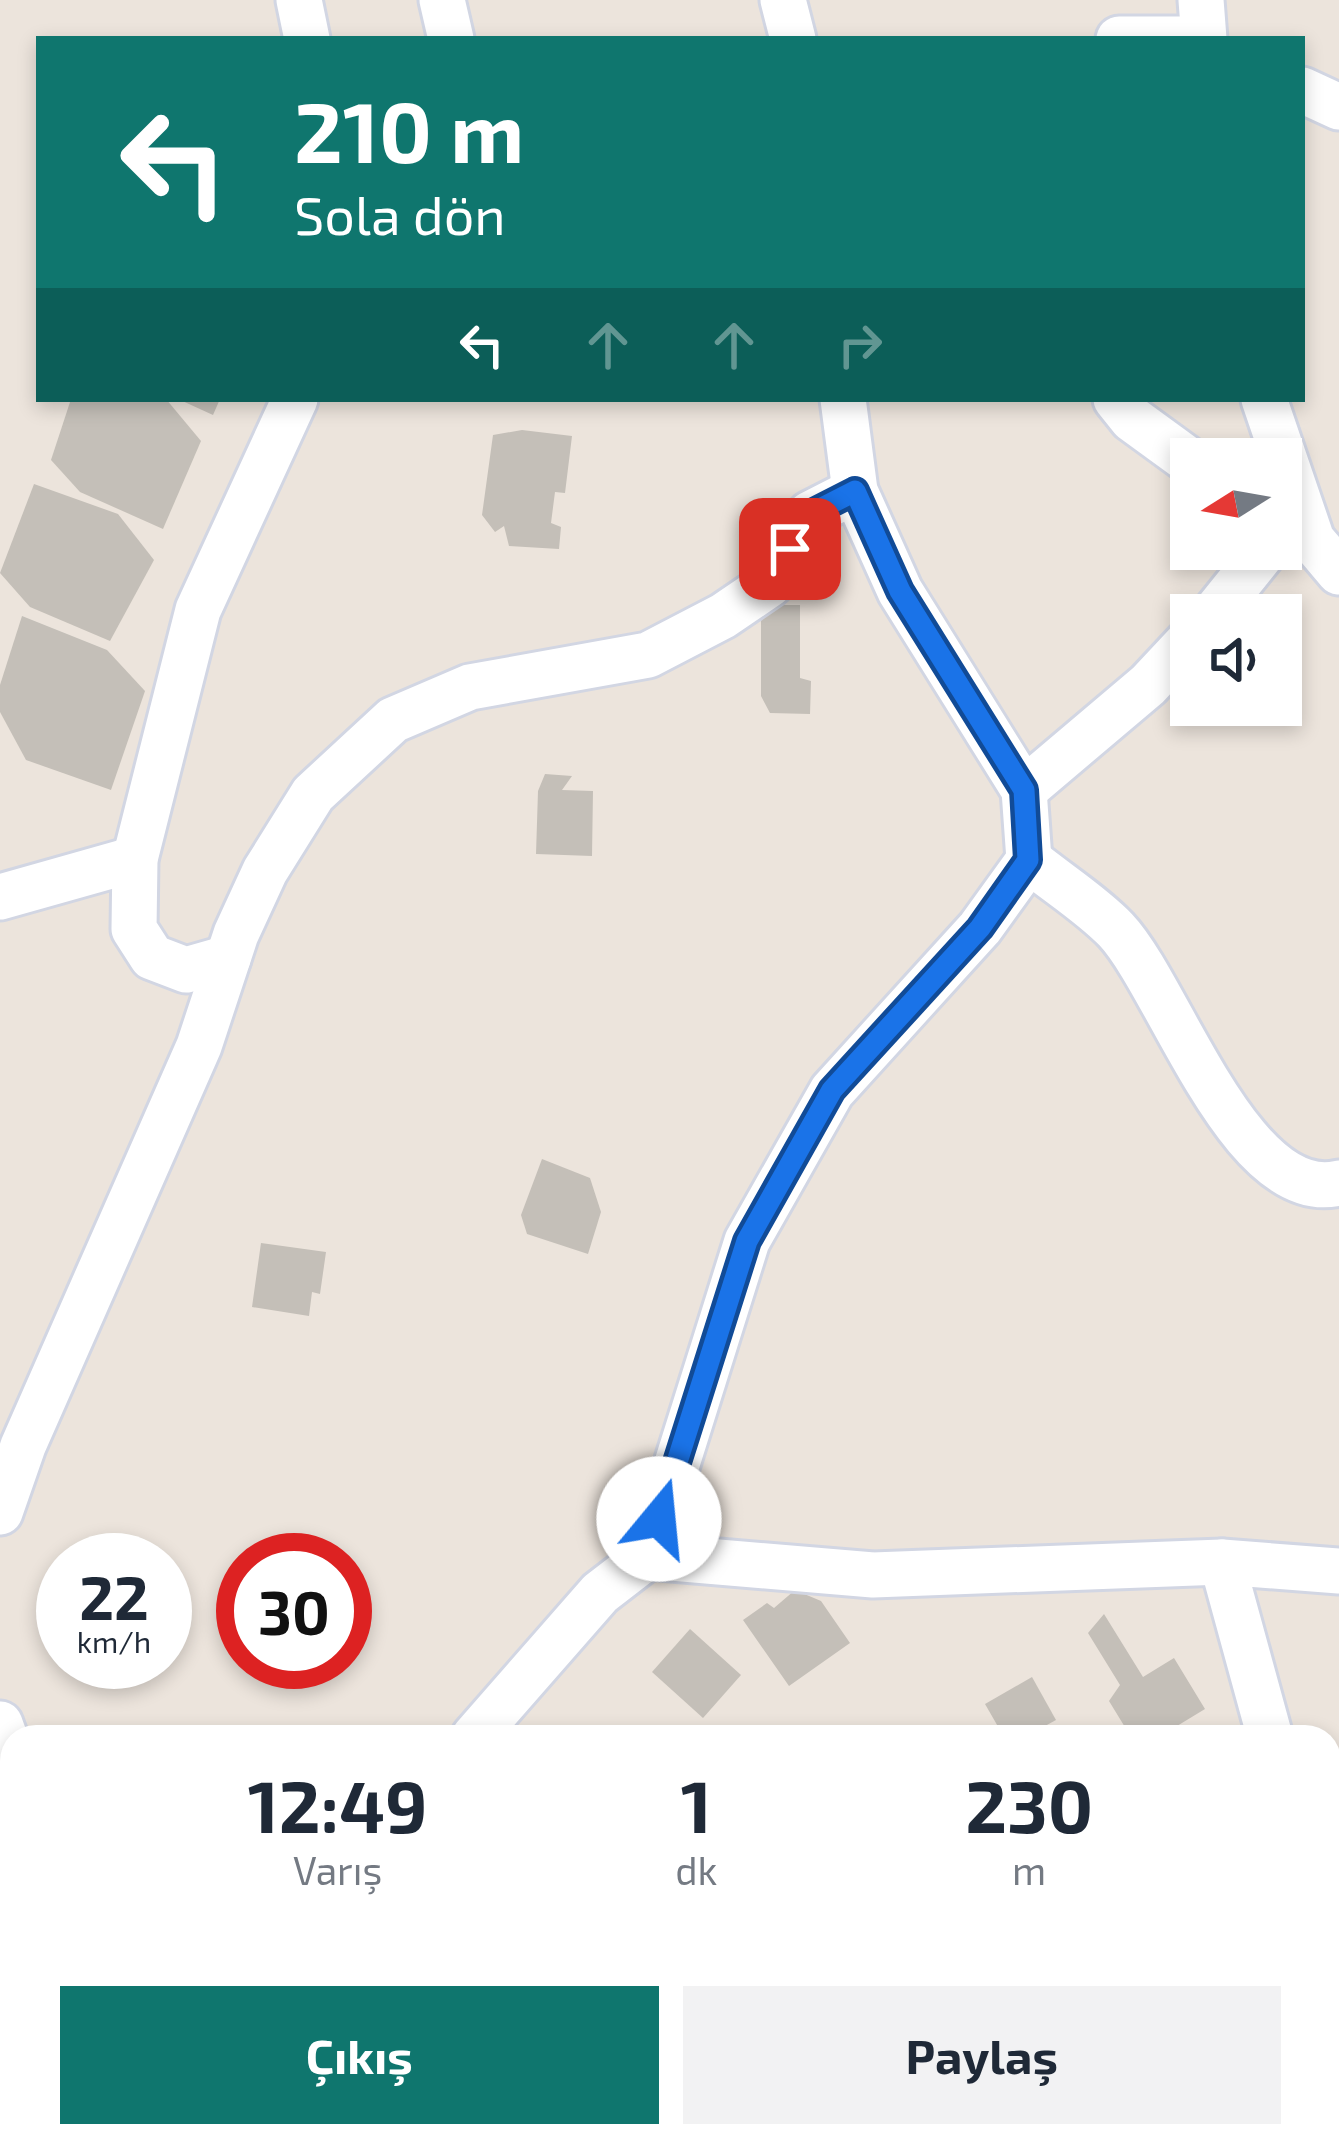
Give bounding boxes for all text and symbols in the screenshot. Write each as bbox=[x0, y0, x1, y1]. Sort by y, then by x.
text: 210 m bbox=[294, 79, 524, 180]
icon: left bbox=[96, 84, 252, 240]
text: Sola dön bbox=[294, 181, 506, 246]
icon: left bbox=[449, 312, 515, 378]
icon: ahead bbox=[575, 312, 641, 378]
icon: ahead bbox=[701, 312, 767, 378]
icon: right bbox=[827, 312, 893, 378]
north arrow bbox=[1170, 438, 1302, 570]
map controls bbox=[1170, 438, 1302, 726]
pin bbox=[739, 498, 841, 600]
icon: arrive bbox=[757, 516, 823, 582]
button: sound bbox=[1170, 594, 1302, 726]
position arrow bbox=[596, 1456, 722, 1582]
speed limit sign: 30 bbox=[216, 1533, 372, 1689]
text: 22 bbox=[79, 1560, 149, 1632]
text: km/h bbox=[77, 1623, 151, 1659]
text: 12:49 bbox=[248, 1761, 428, 1847]
text: 1 bbox=[681, 1761, 712, 1847]
text: 230 bbox=[965, 1761, 1093, 1847]
text: Varış bbox=[293, 1846, 382, 1893]
text: dk bbox=[675, 1846, 717, 1893]
text: m bbox=[1012, 1846, 1046, 1893]
button: Çıkış bbox=[60, 1986, 659, 2124]
button: Paylaş bbox=[683, 1986, 1281, 2124]

